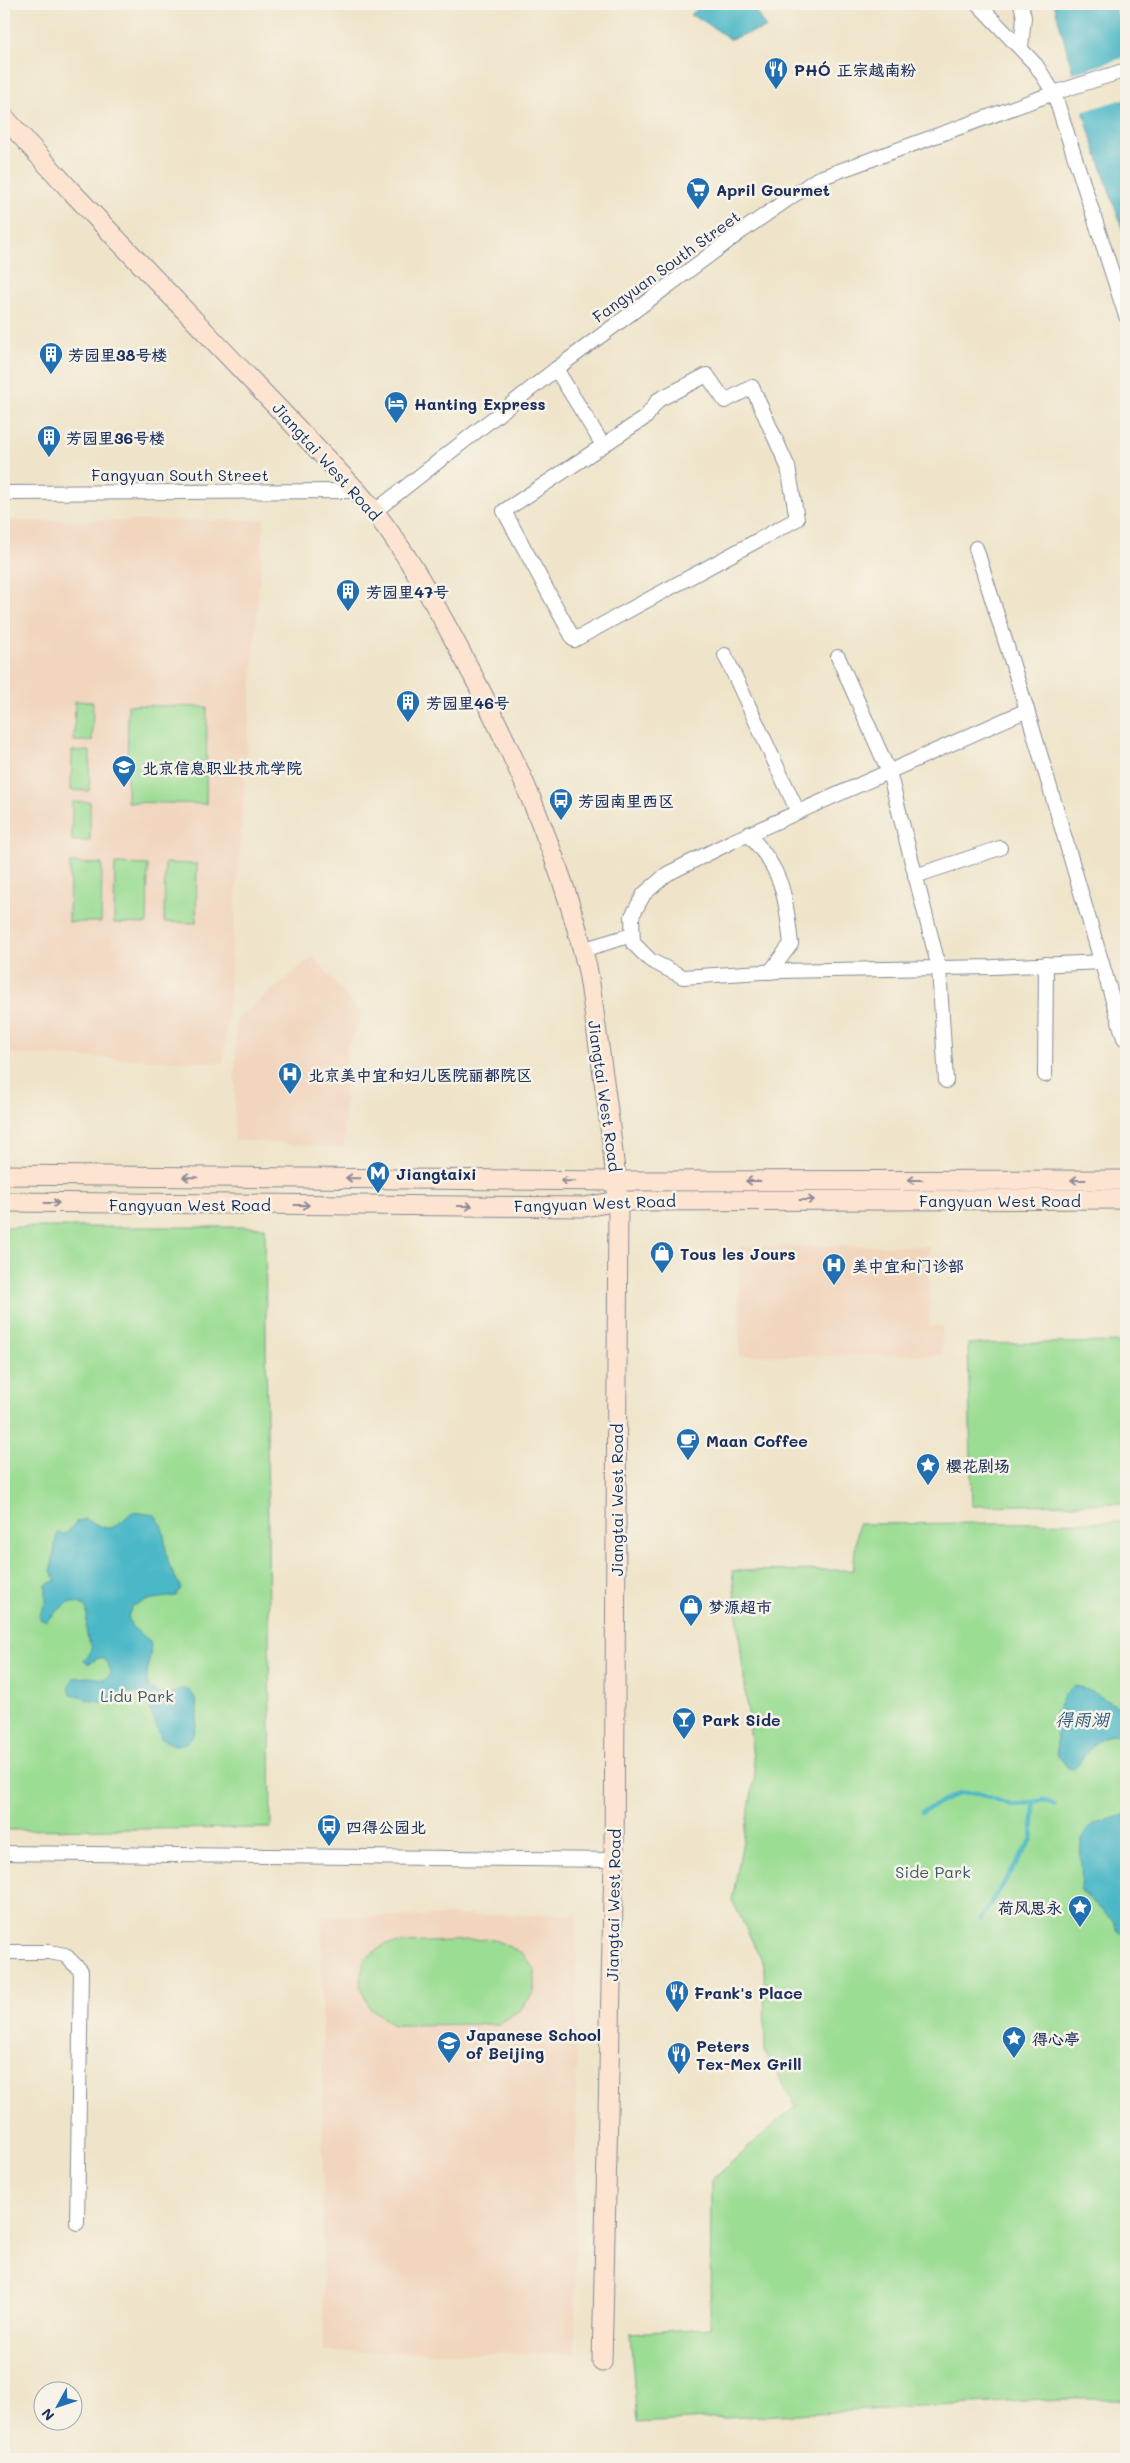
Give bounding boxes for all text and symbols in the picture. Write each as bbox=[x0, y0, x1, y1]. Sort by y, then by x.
restaurant icon: PHÓ 正宗越南粉 bbox=[763, 56, 789, 90]
place label: PHÓ 正宗越南粉 bbox=[794, 59, 917, 80]
supermarket icon: April Gourmet bbox=[685, 176, 711, 210]
place label: April Gourmet bbox=[716, 179, 830, 200]
street label: Fangyuan South Street bbox=[588, 205, 744, 327]
building icon: 芳园里38号楼 bbox=[38, 341, 64, 375]
place label: 芳园里38号楼 bbox=[68, 344, 168, 365]
hotel icon: Hanting Express bbox=[383, 390, 409, 424]
place label: Hanting Express bbox=[414, 393, 546, 414]
street label: Jiangtai West Road bbox=[268, 397, 386, 525]
building icon: 芳园里36号楼 bbox=[36, 424, 62, 458]
place label: 芳园里36号楼 bbox=[66, 427, 165, 448]
street label: Fangyuan South Street bbox=[91, 464, 269, 485]
building icon: 芳园里47号 bbox=[335, 578, 361, 612]
place label: 芳园里47号 bbox=[366, 581, 449, 602]
building icon: 芳园里46号 bbox=[395, 689, 421, 723]
place label: 芳园里46号 bbox=[426, 692, 510, 713]
school or university icon: 北京信息职业技术学院 bbox=[111, 754, 137, 788]
place label: 北京信息职业技术学院 bbox=[142, 757, 302, 778]
bus stop icon: 芳园南里西区 bbox=[548, 787, 574, 821]
place label: 芳园南里西区 bbox=[578, 790, 674, 811]
street label: Jiangtai West Road bbox=[584, 1019, 626, 1173]
hospital icon: 北京美中宜和妇儿医院丽都院区 bbox=[277, 1061, 303, 1095]
place label: 北京美中宜和妇儿医院丽都院区 bbox=[308, 1064, 532, 1085]
metro station icon: Jiangtaixi bbox=[365, 1160, 391, 1194]
place label: Jiangtaixi bbox=[396, 1163, 477, 1184]
one-way arrow bbox=[182, 1172, 198, 1182]
one-way arrow bbox=[345, 1174, 361, 1183]
one-way arrow bbox=[907, 1175, 924, 1185]
one-way arrow bbox=[1070, 1175, 1086, 1185]
one-way arrow bbox=[560, 1176, 576, 1186]
one-way arrow bbox=[745, 1176, 761, 1186]
street label: Fangyuan West Road bbox=[514, 1190, 676, 1216]
street label: Fangyuan West Road bbox=[919, 1190, 1081, 1211]
street label: Fangyuan West Road bbox=[109, 1194, 271, 1215]
one-way arrow bbox=[798, 1195, 815, 1205]
one-way arrow bbox=[44, 1198, 60, 1208]
one-way arrow bbox=[294, 1200, 310, 1210]
one-way arrow bbox=[456, 1201, 473, 1211]
shop icon: Tous les Jours bbox=[649, 1240, 675, 1274]
place label: Tous les Jours bbox=[680, 1243, 796, 1264]
hospital icon: 美中宜和门诊部 bbox=[821, 1252, 847, 1286]
place label: 美中宜和门诊部 bbox=[852, 1255, 964, 1276]
street label: Jiangtai West Road bbox=[606, 1424, 627, 1576]
cafe icon: Maan Coffee bbox=[675, 1427, 701, 1461]
place label: Maan Coffee bbox=[706, 1430, 808, 1451]
place icon: 樱花剧场 bbox=[915, 1452, 941, 1486]
place label: 樱花剧场 bbox=[946, 1455, 1010, 1476]
shop icon: 梦源超市 bbox=[678, 1593, 704, 1627]
place label: 梦源超市 bbox=[708, 1596, 772, 1617]
park label: Lidu Park bbox=[100, 1685, 174, 1706]
bar icon: Park Side bbox=[671, 1706, 697, 1740]
water label: 得雨湖 bbox=[1055, 1707, 1111, 1731]
place label: Park Side bbox=[702, 1709, 781, 1730]
bus stop icon: 四得公园北 bbox=[316, 1813, 342, 1847]
place label: 四得公园北 bbox=[346, 1816, 426, 1837]
street label: Jiangtai West Road bbox=[601, 1829, 625, 1981]
park label: Side Park bbox=[895, 1861, 971, 1882]
place icon: 荷风思永 bbox=[1067, 1894, 1093, 1928]
place label: 荷风思永 bbox=[998, 1897, 1062, 1918]
restaurant icon: Frank's Place bbox=[664, 1979, 690, 2013]
place label: Frank's Place bbox=[694, 1982, 803, 2003]
place label: Japanese School of Beijing bbox=[466, 2024, 601, 2063]
place icon: 得心亭 bbox=[1001, 2025, 1027, 2059]
place label: 得心亭 bbox=[1032, 2028, 1080, 2049]
school or university icon: Japanese School of Beijing bbox=[436, 2030, 462, 2064]
place label: Peters Tex-Mex Grill bbox=[696, 2035, 802, 2074]
restaurant icon: Peters Tex-Mex Grill bbox=[666, 2041, 692, 2075]
north arrow bbox=[32, 2380, 82, 2430]
text: N bbox=[37, 2404, 58, 2425]

